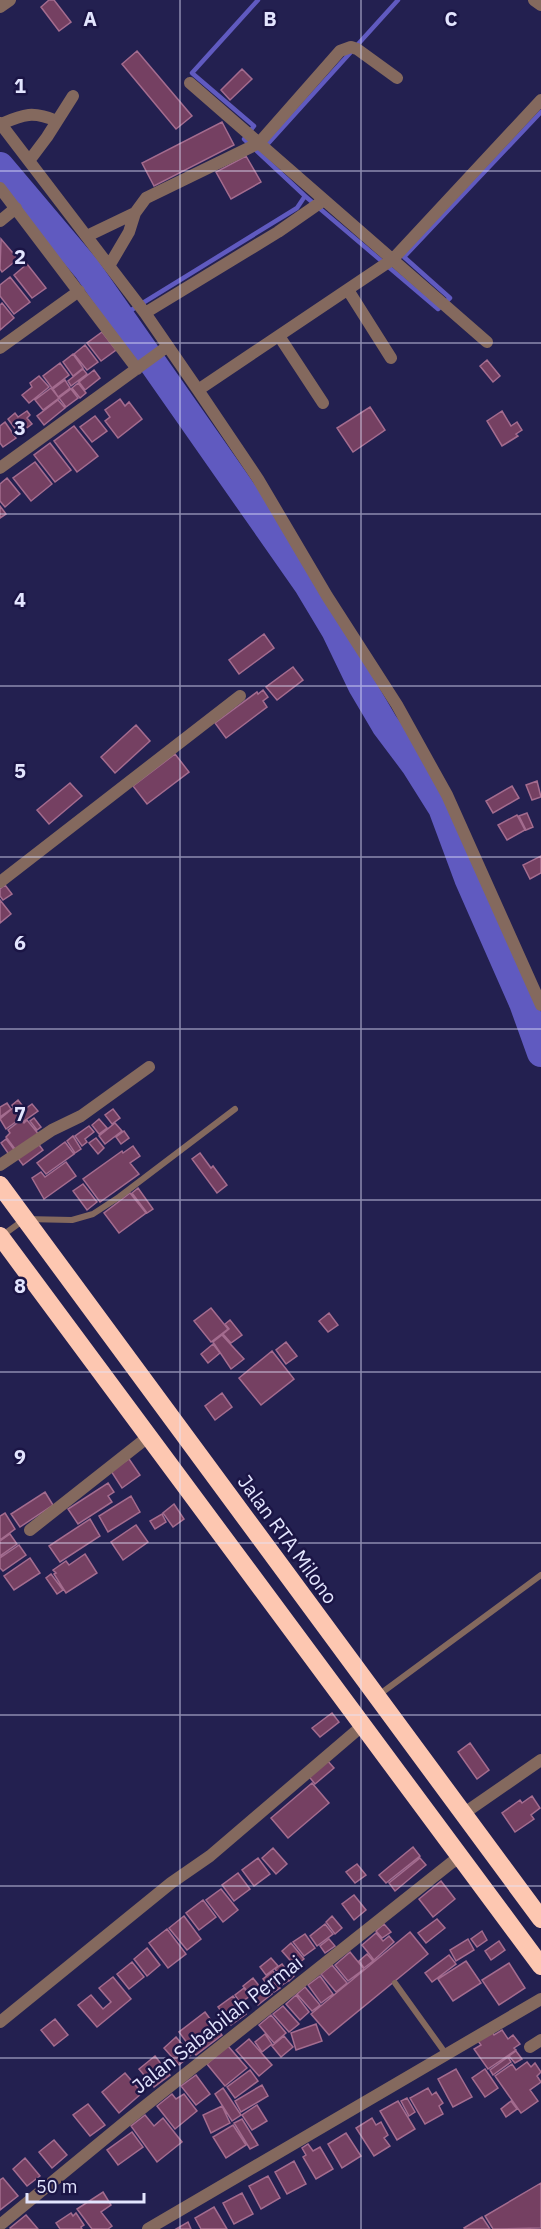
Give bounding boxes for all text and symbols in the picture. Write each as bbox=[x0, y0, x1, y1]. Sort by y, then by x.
text: A bbox=[83, 5, 97, 32]
text: B bbox=[263, 5, 277, 32]
text: C bbox=[444, 5, 458, 32]
text: 1 bbox=[14, 72, 26, 99]
text: 2 bbox=[14, 243, 26, 270]
text: 3 bbox=[14, 414, 26, 441]
text: 4 bbox=[14, 586, 26, 613]
text: 5 bbox=[14, 757, 26, 784]
text: 6 bbox=[14, 929, 26, 956]
text: 7 bbox=[14, 1100, 26, 1127]
text: 8 bbox=[14, 1272, 26, 1299]
text: 9 bbox=[14, 1443, 26, 1470]
street label: Jalan RTA Milono bbox=[232, 1469, 344, 1609]
street label: Jalan Sababilah Permai bbox=[126, 1949, 308, 2099]
scale bar bbox=[27, 2166, 144, 2204]
text: 50 m bbox=[36, 2175, 78, 2198]

